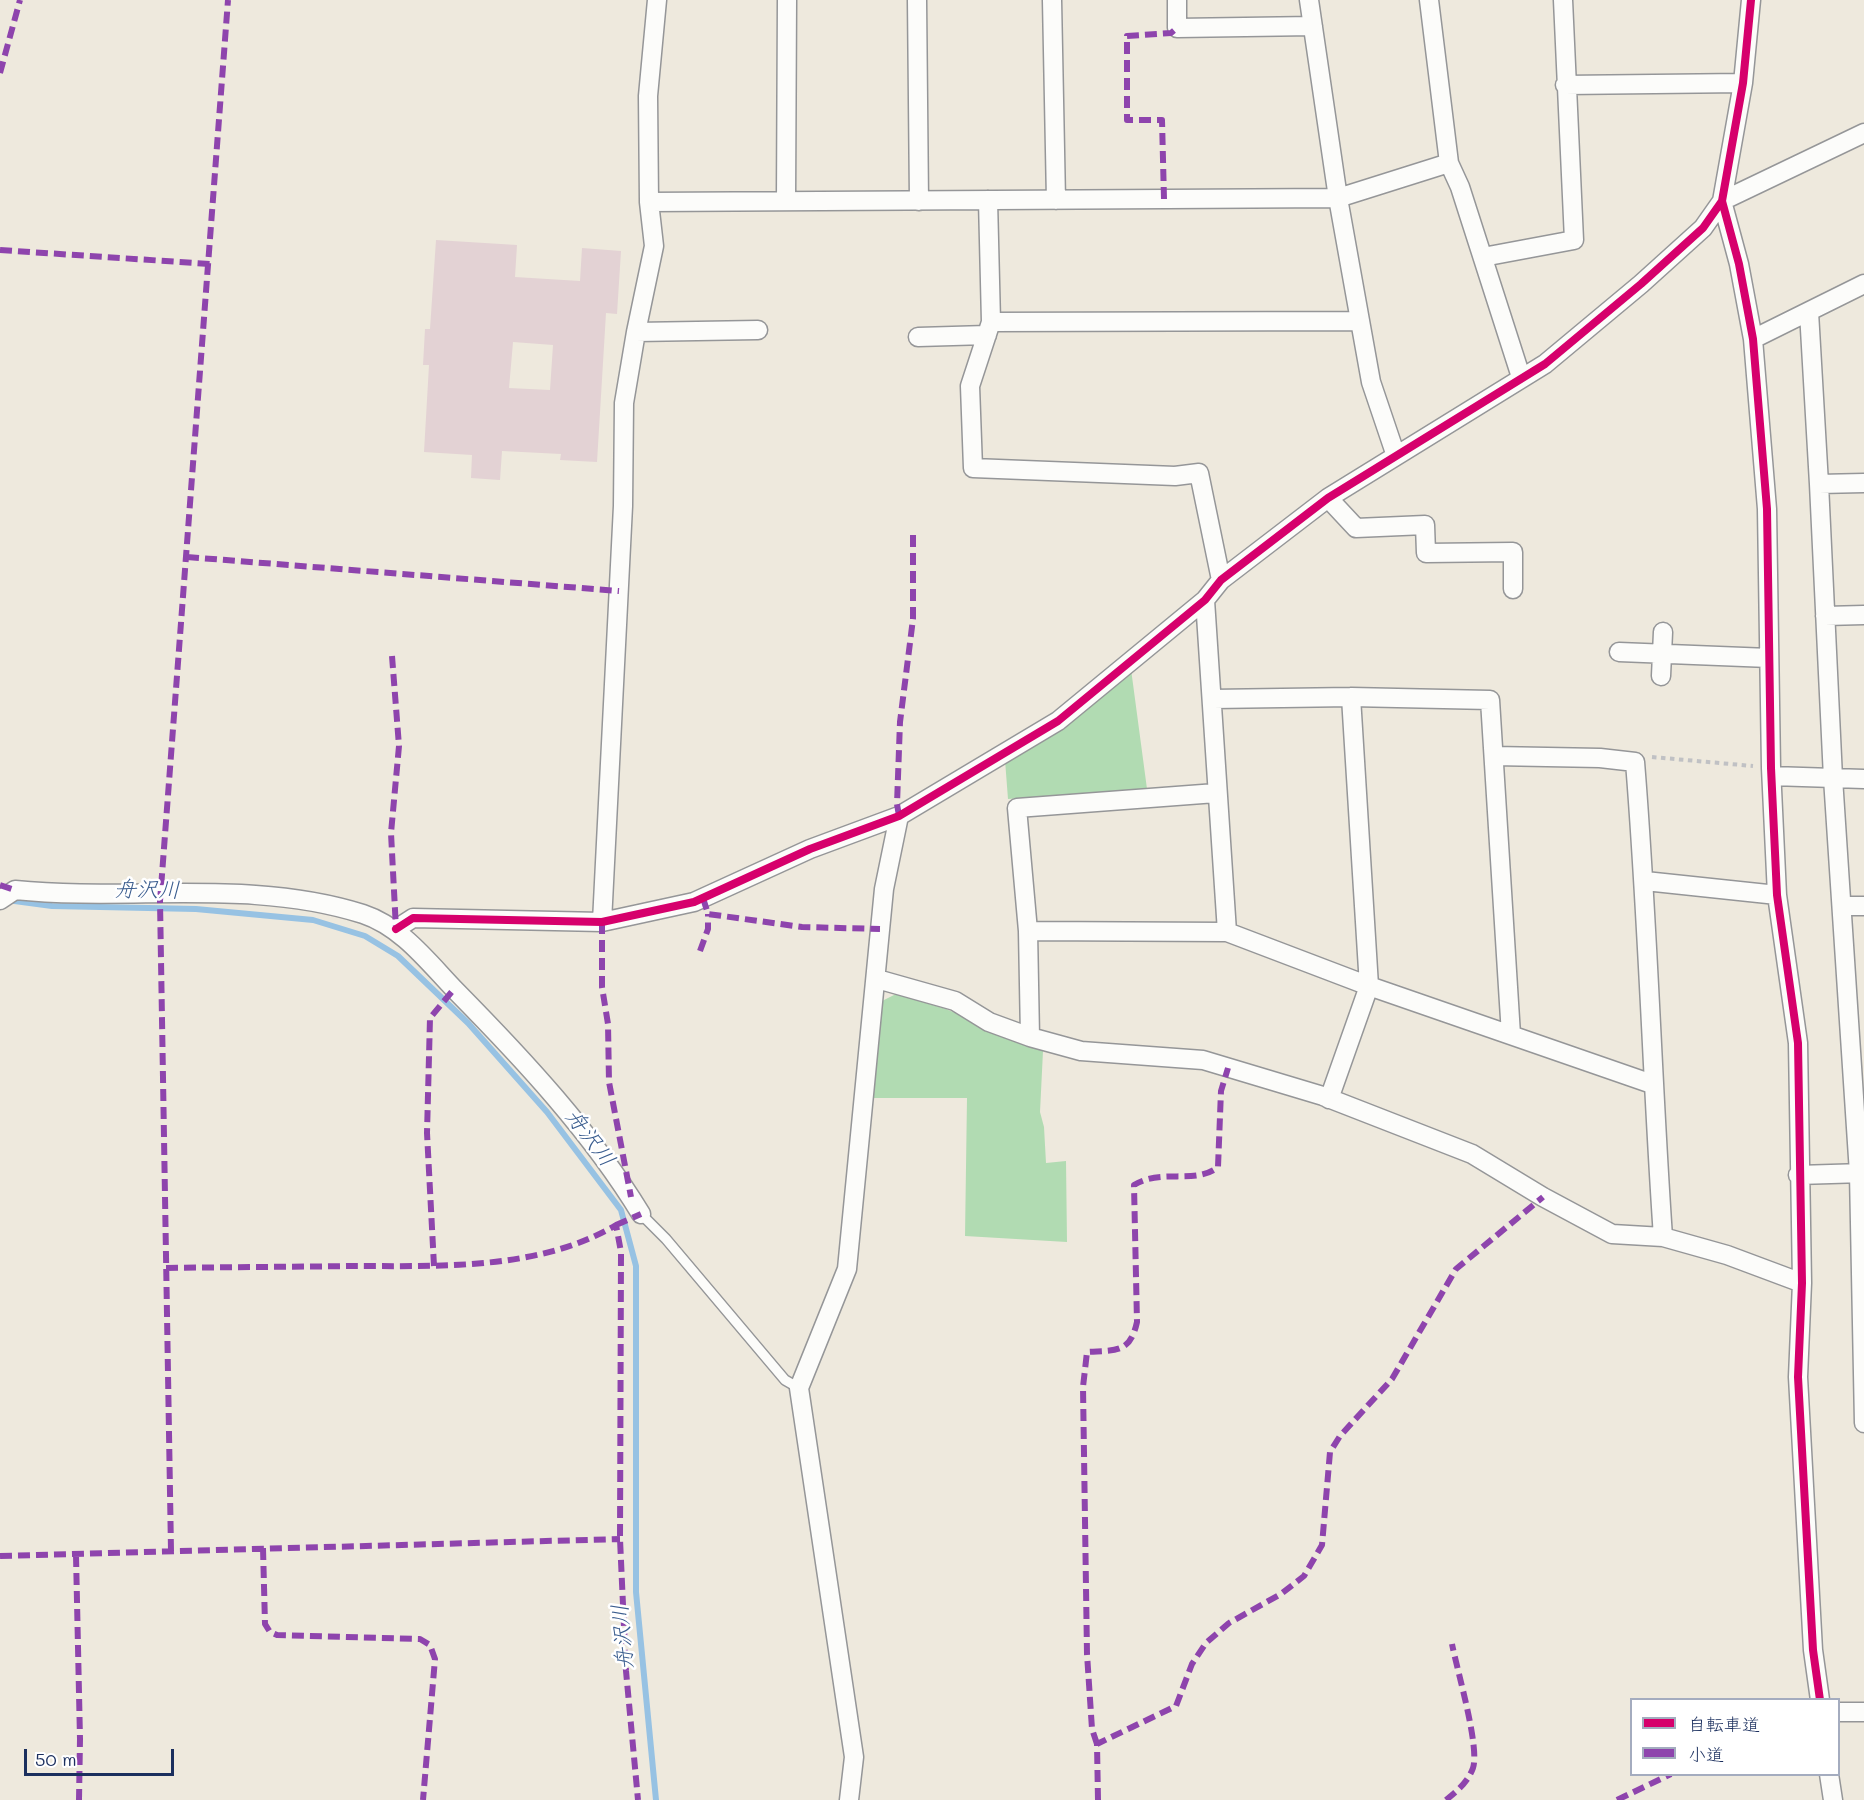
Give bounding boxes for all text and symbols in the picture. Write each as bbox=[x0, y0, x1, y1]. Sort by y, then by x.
water label: 舟沢川 bbox=[114, 876, 180, 904]
water label: 舟沢川 bbox=[560, 1104, 620, 1172]
water label: 舟沢川 bbox=[607, 1603, 639, 1671]
legend bbox=[1630, 1698, 1840, 1776]
text: 自転車道 bbox=[1688, 1712, 1760, 1736]
scale bar bbox=[27, 1737, 177, 1775]
text: 小道 bbox=[1688, 1742, 1724, 1766]
text: 50 m bbox=[35, 1747, 77, 1771]

